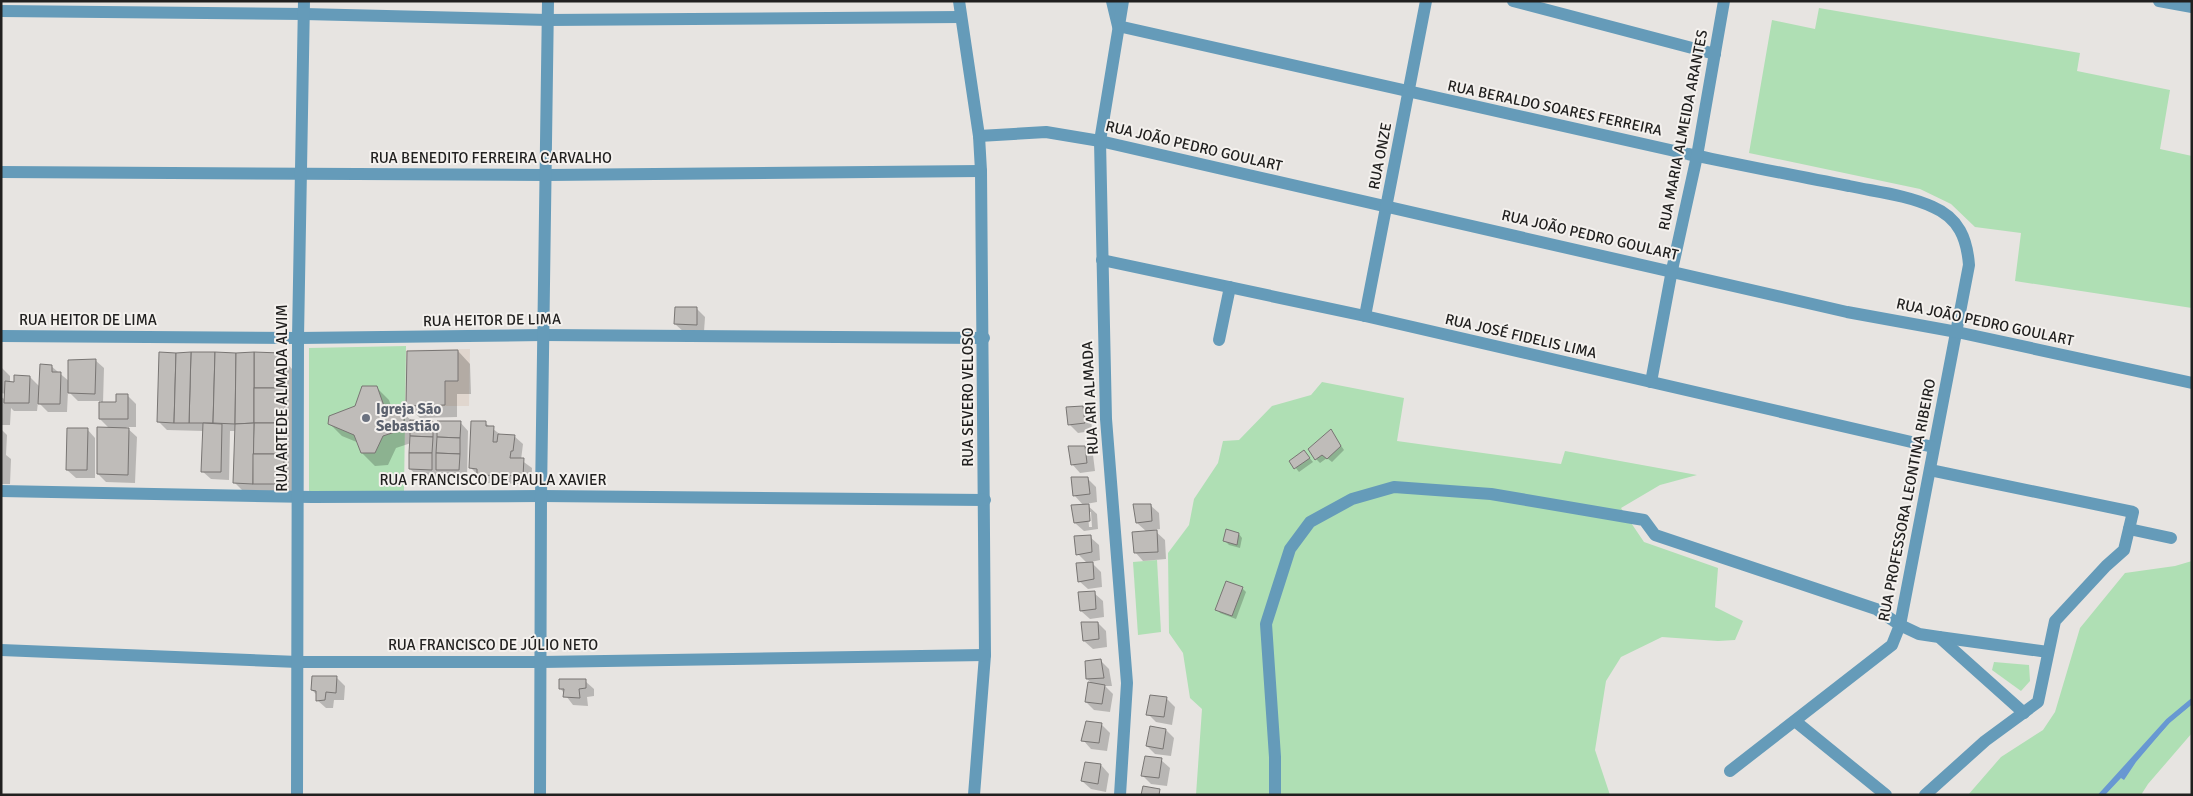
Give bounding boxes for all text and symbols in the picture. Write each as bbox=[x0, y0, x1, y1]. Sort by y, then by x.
street label: RUA MARIA ALMEIDA ARANTES bbox=[1655, 28, 1711, 232]
street label: RUA BERALDO SOARES FERREIRA bbox=[1446, 76, 1664, 140]
street label: RUA JOÃO PEDRO GOULART bbox=[1104, 116, 1285, 175]
street label: RUA ONZE bbox=[1365, 121, 1395, 191]
street label: RUA BENEDITO FERREIRA CARVALHO bbox=[370, 149, 612, 167]
street label: RUA JOÃO PEDRO GOULART bbox=[1500, 205, 1681, 264]
street label: RUA JOÃO PEDRO GOULART bbox=[1895, 293, 2076, 350]
street label: RUA ARTEDE ALMADA ALVIM bbox=[273, 304, 291, 492]
street label: RUA JOSÉ FIDELIS LIMA bbox=[1443, 309, 1599, 362]
street label: RUA HEITOR DE LIMA bbox=[423, 310, 561, 330]
street label: RUA HEITOR DE LIMA bbox=[19, 311, 157, 329]
street label: RUA SEVERO VELOSO bbox=[959, 327, 977, 467]
street label: RUA ARI ALMADA bbox=[1078, 341, 1102, 455]
street label: RUA PROFESSORA LEONTINA RIBEIRO bbox=[1875, 377, 1939, 623]
place label: Igreja São Sebastião bbox=[376, 400, 441, 435]
marker: Igreja São Sebastião bbox=[360, 412, 372, 424]
street label: RUA FRANCISCO DE PAULA XAVIER bbox=[380, 471, 607, 489]
street label: RUA FRANCISCO DE JÚLIO NETO bbox=[388, 635, 598, 654]

